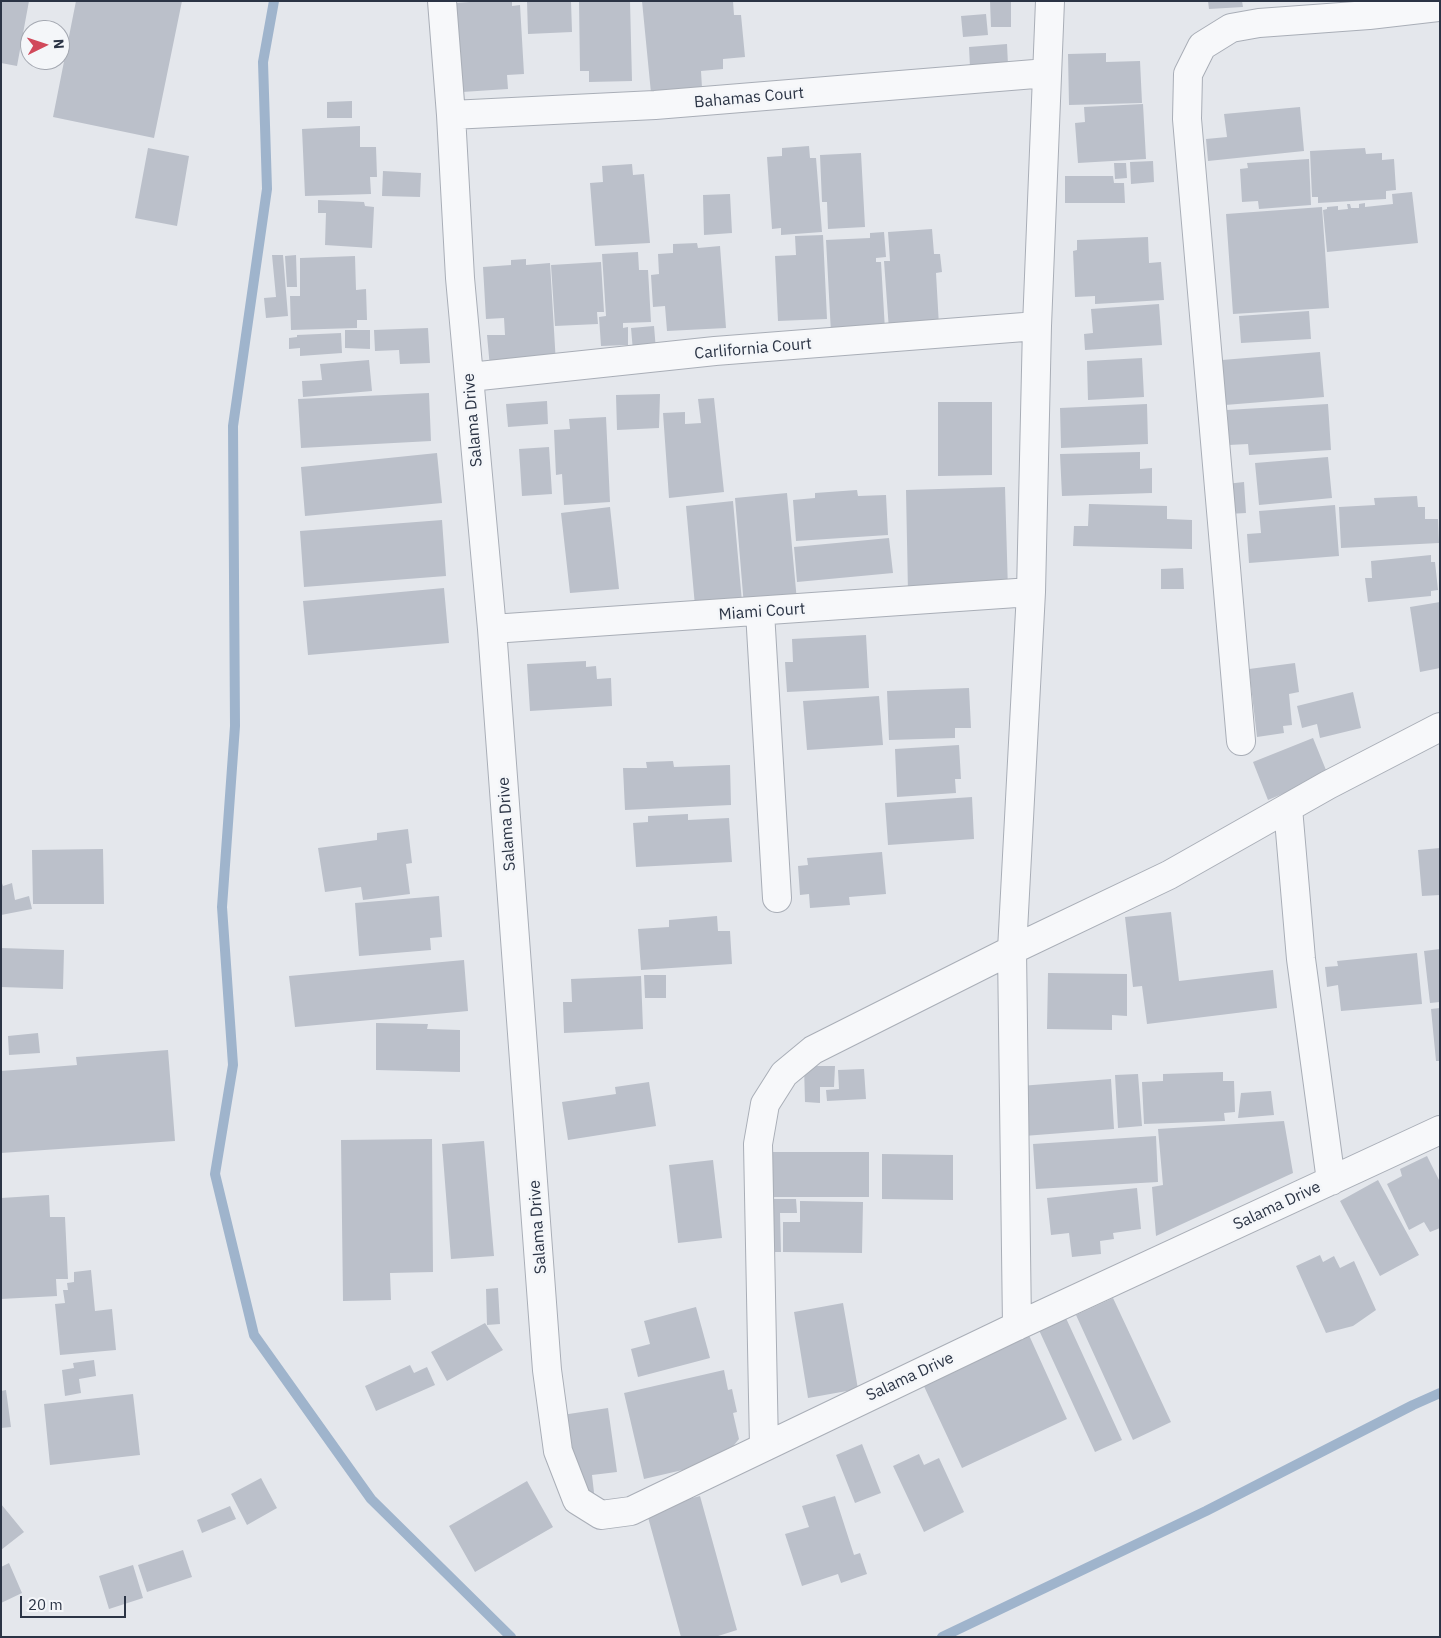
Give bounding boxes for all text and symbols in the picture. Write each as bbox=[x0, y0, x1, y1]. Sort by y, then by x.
north arrow bbox=[20, 20, 70, 70]
text: N bbox=[50, 38, 68, 50]
street label: Bahamas Court bbox=[693, 84, 805, 112]
street label: Carlifornia Court bbox=[694, 334, 812, 364]
street label: Salama Drive bbox=[459, 372, 487, 468]
street label: Miami Court bbox=[718, 599, 806, 625]
street label: Salama Drive bbox=[494, 776, 520, 872]
street label: Salama Drive bbox=[1230, 1177, 1324, 1235]
street label: Salama Drive bbox=[525, 1179, 551, 1275]
street label: Salama Drive bbox=[863, 1348, 957, 1406]
scale bar bbox=[22, 1586, 129, 1618]
text: 20 m bbox=[28, 1595, 63, 1614]

